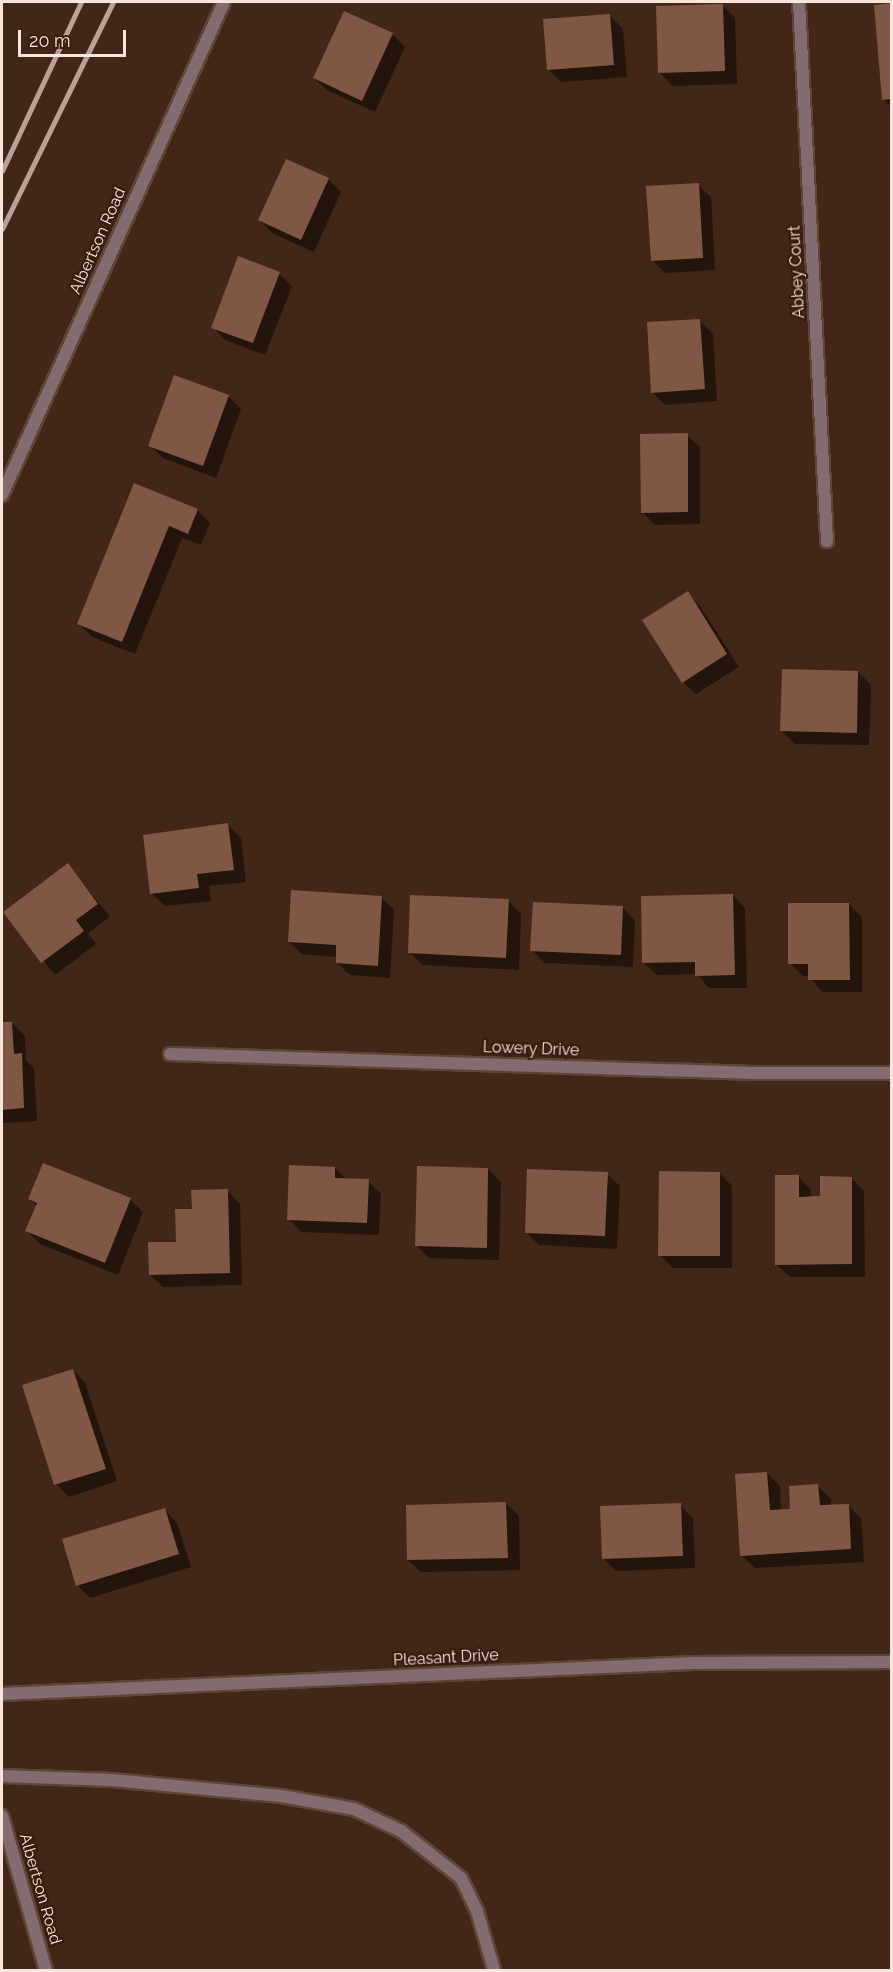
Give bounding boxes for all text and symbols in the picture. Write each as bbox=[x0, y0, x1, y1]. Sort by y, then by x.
scale bar bbox=[21, 18, 129, 56]
text: 20 m bbox=[29, 30, 71, 51]
street label: Albertson Road bbox=[66, 185, 130, 297]
street label: Abbey Court bbox=[785, 225, 809, 319]
street label: Lowery Drive bbox=[482, 1038, 580, 1060]
street label: Pleasant Drive bbox=[393, 1646, 499, 1670]
street label: Albertson Road bbox=[15, 1831, 65, 1947]

